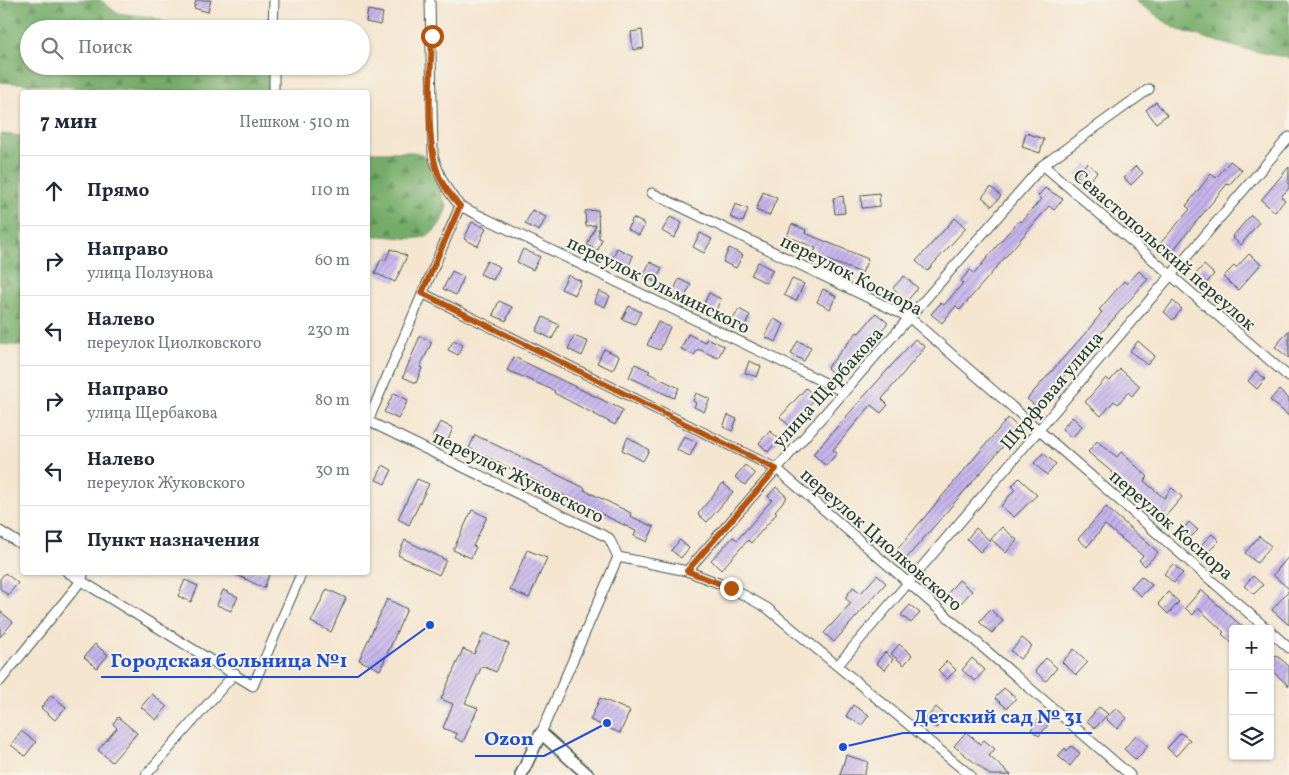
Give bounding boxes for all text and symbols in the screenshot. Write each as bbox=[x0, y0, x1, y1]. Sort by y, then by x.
search box bbox=[20, 20, 370, 75]
route start bbox=[421, 25, 444, 48]
icon: search bbox=[38, 34, 66, 62]
text: Поиск bbox=[78, 35, 132, 61]
text: 7 мин bbox=[40, 108, 97, 137]
text: Пешком · 510 m bbox=[239, 112, 350, 134]
street label: Севастопольский переулок bbox=[1066, 164, 1261, 337]
icon: ahead bbox=[40, 177, 68, 205]
text: Прямо bbox=[87, 178, 149, 204]
text: 110 m bbox=[311, 180, 350, 202]
street label: переулок Косиора bbox=[775, 229, 927, 323]
street label: переулок Ольминского bbox=[562, 230, 754, 341]
text: Направо bbox=[87, 237, 169, 263]
icon: right bbox=[40, 247, 68, 275]
text: 60 m bbox=[315, 250, 350, 272]
text: улица Ползунова bbox=[87, 263, 213, 285]
text: Налево bbox=[87, 307, 155, 333]
icon: left bbox=[40, 317, 68, 345]
text: 230 m bbox=[307, 320, 350, 342]
street label: улица Щербакова bbox=[767, 322, 890, 455]
street label: Шурфовая улица bbox=[995, 326, 1110, 456]
text: переулок Циолковского bbox=[87, 333, 261, 355]
text: Направо bbox=[87, 377, 169, 403]
icon: right bbox=[40, 387, 68, 415]
text: 80 m bbox=[315, 390, 350, 412]
text: улица Щербакова bbox=[87, 403, 218, 425]
street label: переулок Жуковского bbox=[428, 425, 608, 531]
text: Налево bbox=[87, 447, 155, 473]
icon: left bbox=[40, 457, 68, 485]
text: 30 m bbox=[315, 460, 350, 482]
street label: переулок Циолковского bbox=[794, 463, 967, 618]
street label: переулок Косиора bbox=[1103, 464, 1238, 587]
text: переулок Жуковского bbox=[87, 473, 245, 495]
icon: arrive bbox=[40, 527, 68, 555]
text: Пункт назначения bbox=[87, 528, 260, 554]
route end bbox=[720, 577, 743, 600]
map controls bbox=[1229, 625, 1274, 760]
button: + bbox=[1229, 625, 1274, 670]
callout: Городская больница №1 bbox=[101, 642, 358, 677]
text: Городская больница №1 bbox=[111, 648, 347, 676]
button: − bbox=[1229, 670, 1274, 715]
callout: Детский сад № 31 bbox=[903, 698, 1092, 733]
text: Детский сад № 31 bbox=[913, 704, 1083, 732]
button: layers bbox=[1229, 715, 1274, 760]
callout: Ozon bbox=[475, 721, 544, 756]
text: Ozon bbox=[484, 726, 534, 754]

